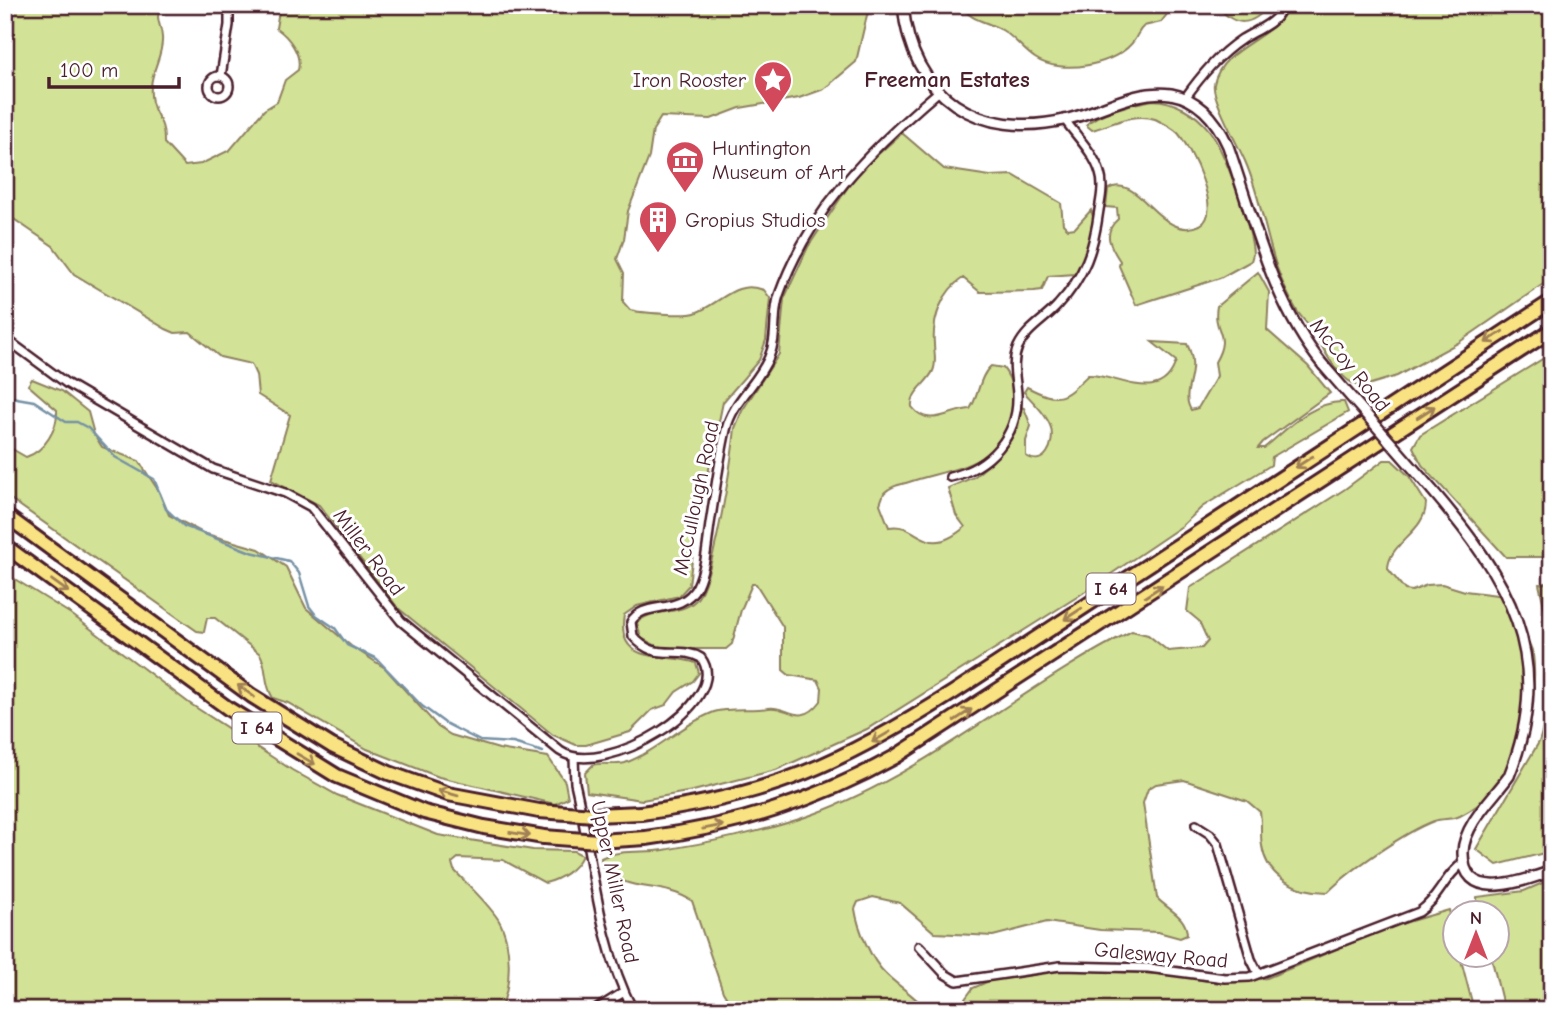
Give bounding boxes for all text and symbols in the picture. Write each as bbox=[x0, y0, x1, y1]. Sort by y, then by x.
scale bar bbox=[49, 46, 178, 90]
text: 100 m bbox=[60, 58, 118, 82]
place icon: Iron Rooster bbox=[752, 59, 794, 114]
district label: Freeman Estates bbox=[864, 66, 1030, 93]
place label: Iron Rooster bbox=[633, 68, 747, 92]
place label: Huntington Museum of Art bbox=[712, 136, 846, 184]
museum icon: Huntington Museum of Art bbox=[664, 139, 706, 194]
building icon: Gropius Studios bbox=[637, 199, 679, 254]
place label: Gropius Studios bbox=[685, 208, 825, 232]
street label: McCoy Road bbox=[1305, 313, 1395, 417]
one-way arrow bbox=[1485, 331, 1505, 345]
one-way arrow bbox=[1416, 405, 1435, 419]
street label: McCullough Road bbox=[668, 419, 724, 577]
one-way arrow bbox=[1295, 455, 1314, 470]
street label: Miller Road bbox=[328, 504, 410, 600]
road number: I 64 bbox=[1086, 574, 1136, 604]
one-way arrow bbox=[50, 579, 69, 594]
one-way arrow bbox=[1144, 583, 1163, 598]
one-way arrow bbox=[1064, 607, 1083, 621]
one-way arrow bbox=[237, 684, 256, 698]
one-way arrow bbox=[953, 708, 973, 722]
road number: I 64 bbox=[232, 712, 282, 744]
one-way arrow bbox=[872, 730, 892, 744]
one-way arrow bbox=[296, 752, 316, 766]
one-way arrow bbox=[437, 786, 459, 799]
street label: Upper Miller Road bbox=[586, 799, 644, 965]
one-way arrow bbox=[701, 820, 724, 834]
one-way arrow bbox=[508, 828, 531, 841]
north arrow bbox=[1442, 900, 1512, 970]
text: N bbox=[1470, 907, 1482, 929]
street label: Galesway Road bbox=[1093, 937, 1229, 973]

